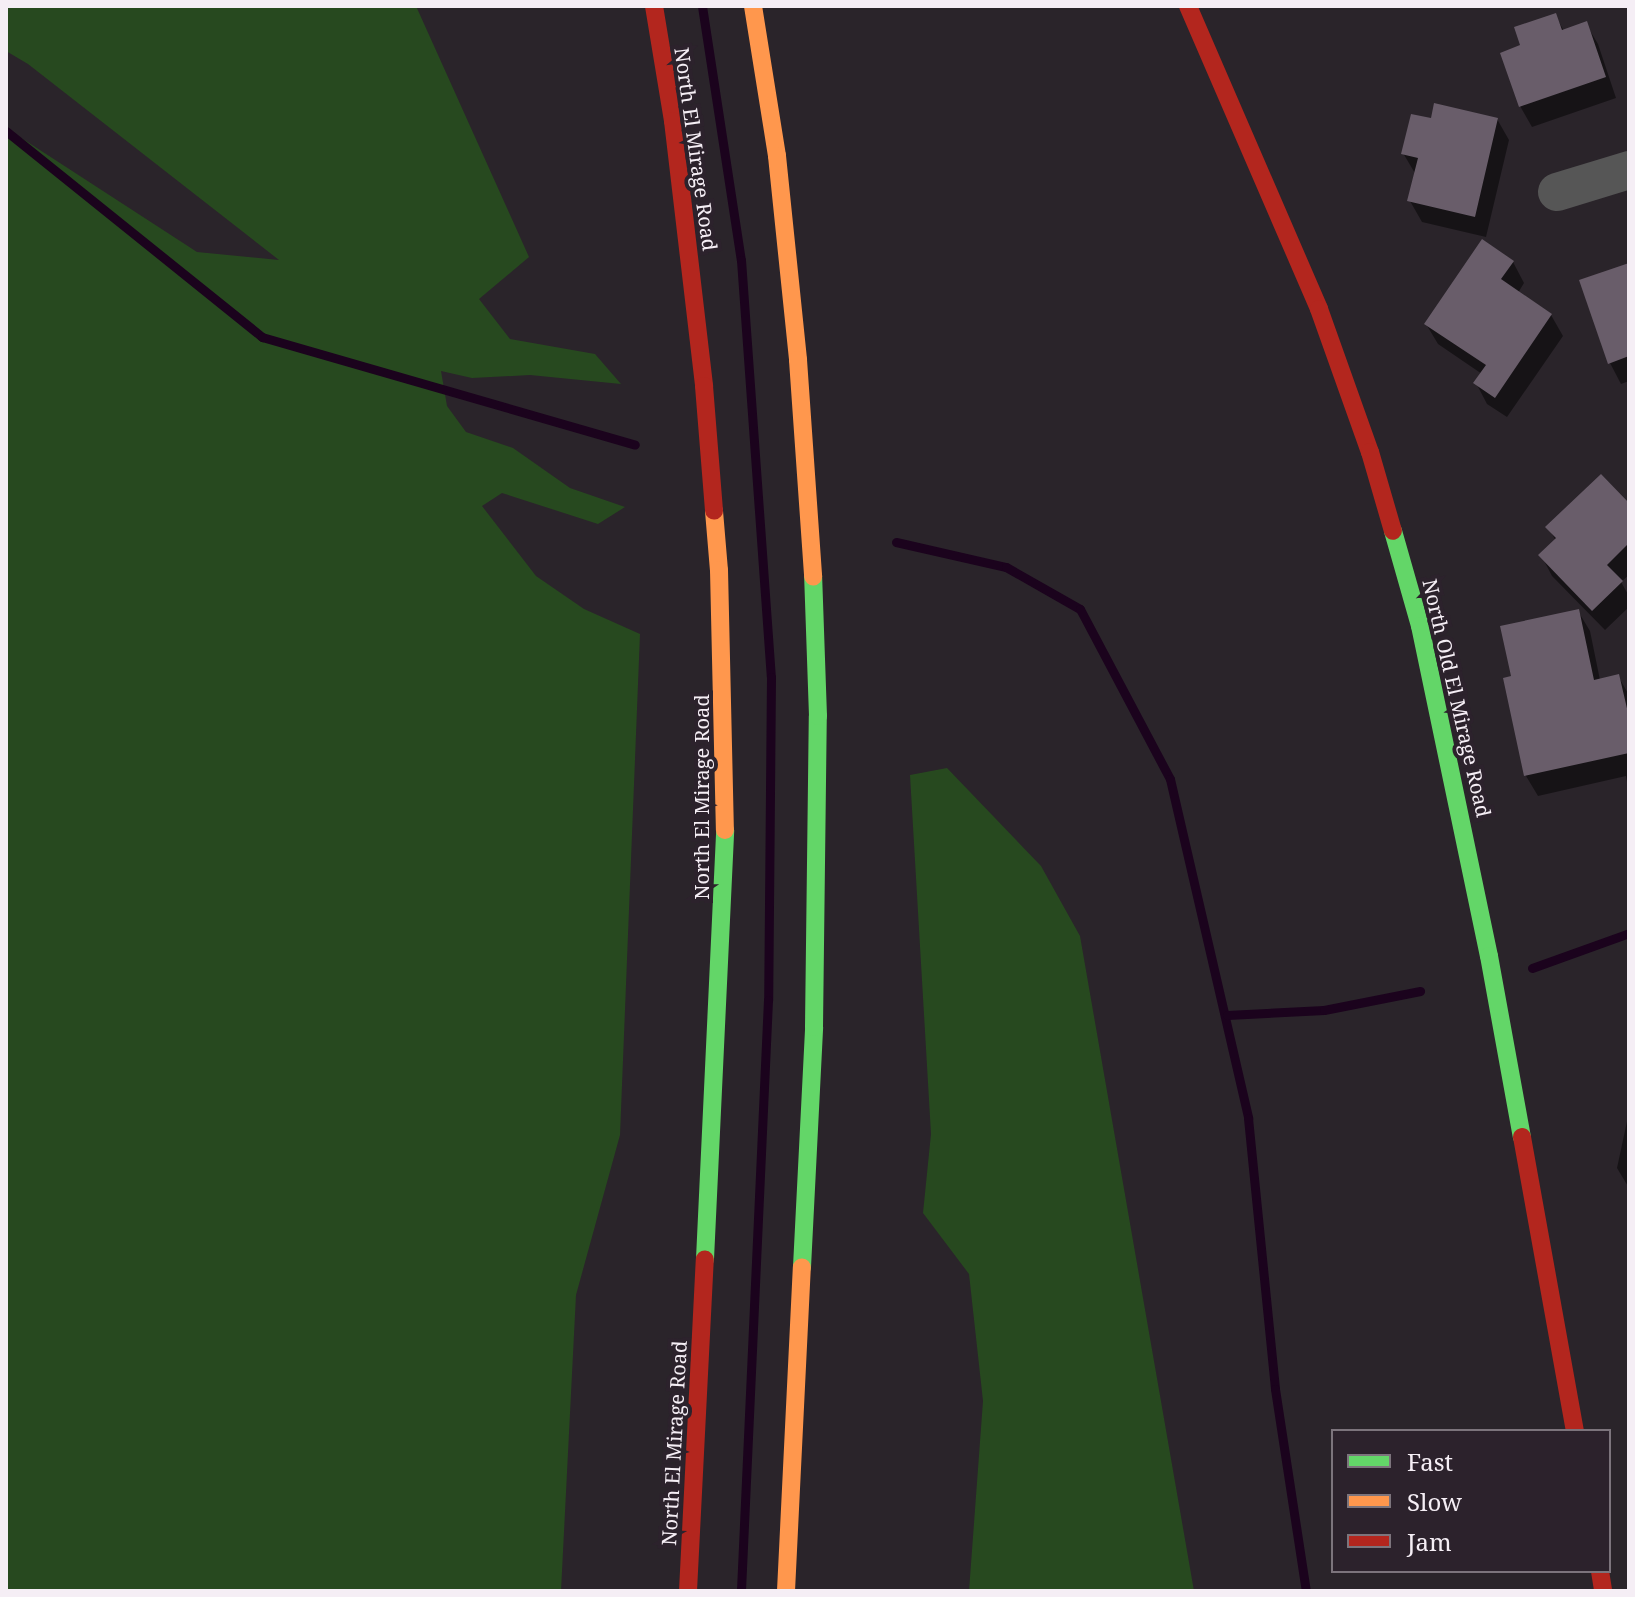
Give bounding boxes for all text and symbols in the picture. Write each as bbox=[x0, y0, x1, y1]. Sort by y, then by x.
street label: North El Mirage Road bbox=[670, 46, 722, 252]
street label: North Old El Mirage Road bbox=[1418, 577, 1496, 819]
street label: North El Mirage Road bbox=[689, 694, 713, 900]
street label: North El Mirage Road bbox=[657, 1340, 691, 1546]
legend bbox=[1331, 1429, 1611, 1573]
text: Fast bbox=[1407, 1445, 1453, 1478]
text: Slow bbox=[1407, 1485, 1462, 1518]
text: Jam bbox=[1407, 1525, 1452, 1558]

